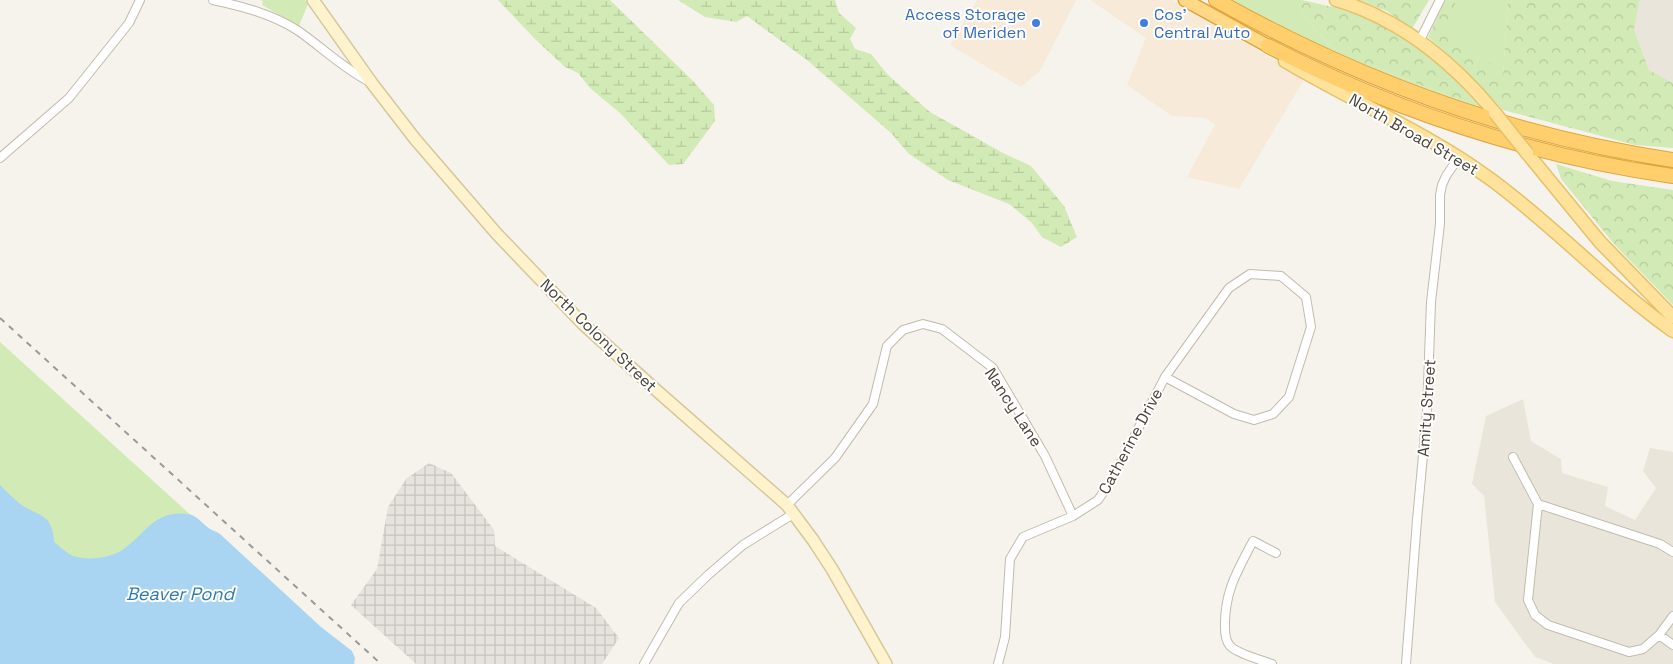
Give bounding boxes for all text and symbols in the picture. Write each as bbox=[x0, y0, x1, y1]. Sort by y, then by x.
place label: Access Storage of Meriden bbox=[905, 4, 1026, 43]
place label: Cos' Central Auto bbox=[1154, 4, 1250, 43]
marker: Access Storage of Meriden bbox=[1030, 17, 1042, 29]
marker: Cos' Central Auto bbox=[1138, 17, 1150, 29]
street label: North Broad Street bbox=[1345, 89, 1482, 180]
street label: North Colony Street bbox=[536, 274, 661, 396]
street label: Amity Street bbox=[1413, 358, 1440, 458]
street label: Nancy Lane bbox=[980, 364, 1047, 451]
street label: Catherine Drive bbox=[1094, 385, 1167, 498]
water label: Beaver Pond bbox=[126, 582, 236, 605]

